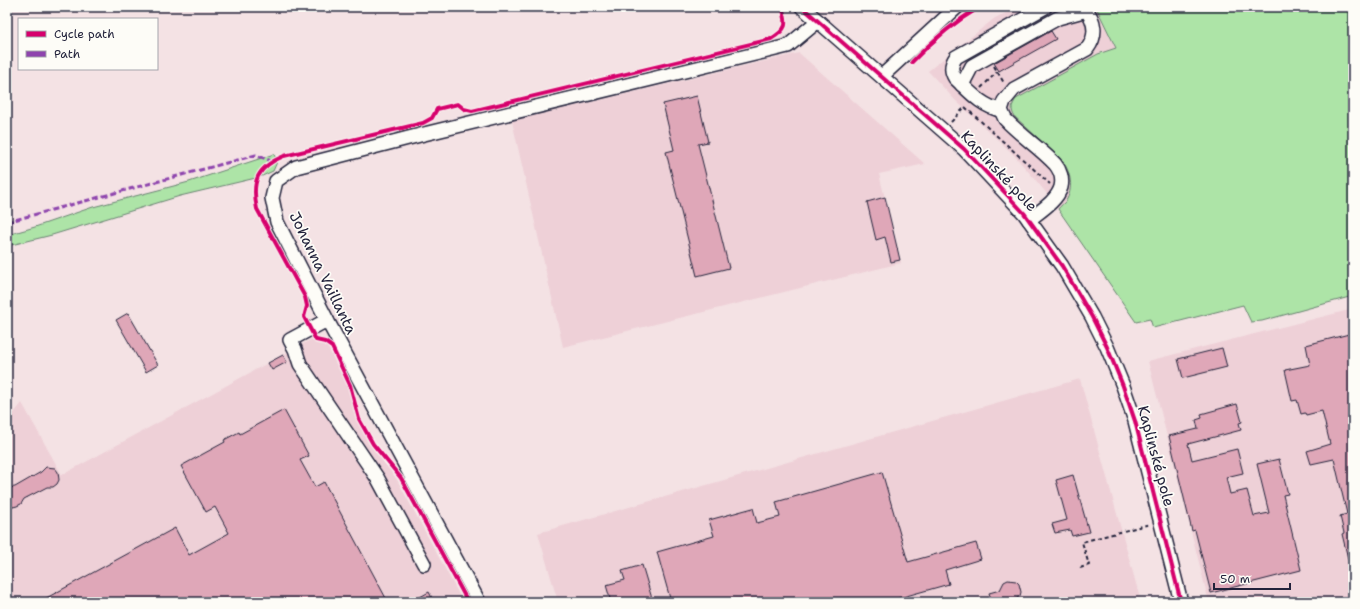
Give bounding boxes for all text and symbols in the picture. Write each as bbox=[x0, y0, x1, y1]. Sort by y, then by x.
legend bbox=[18, 18, 158, 70]
text: Cycle path bbox=[54, 26, 115, 42]
text: Path bbox=[54, 46, 80, 62]
street label: Kaplinské pole bbox=[956, 126, 1042, 216]
street label: Johanna Vaillanta bbox=[285, 208, 362, 338]
street label: Kaplinské pole bbox=[1133, 403, 1179, 509]
scale bar bbox=[1214, 565, 1290, 591]
text: 50 m bbox=[1220, 571, 1250, 587]

